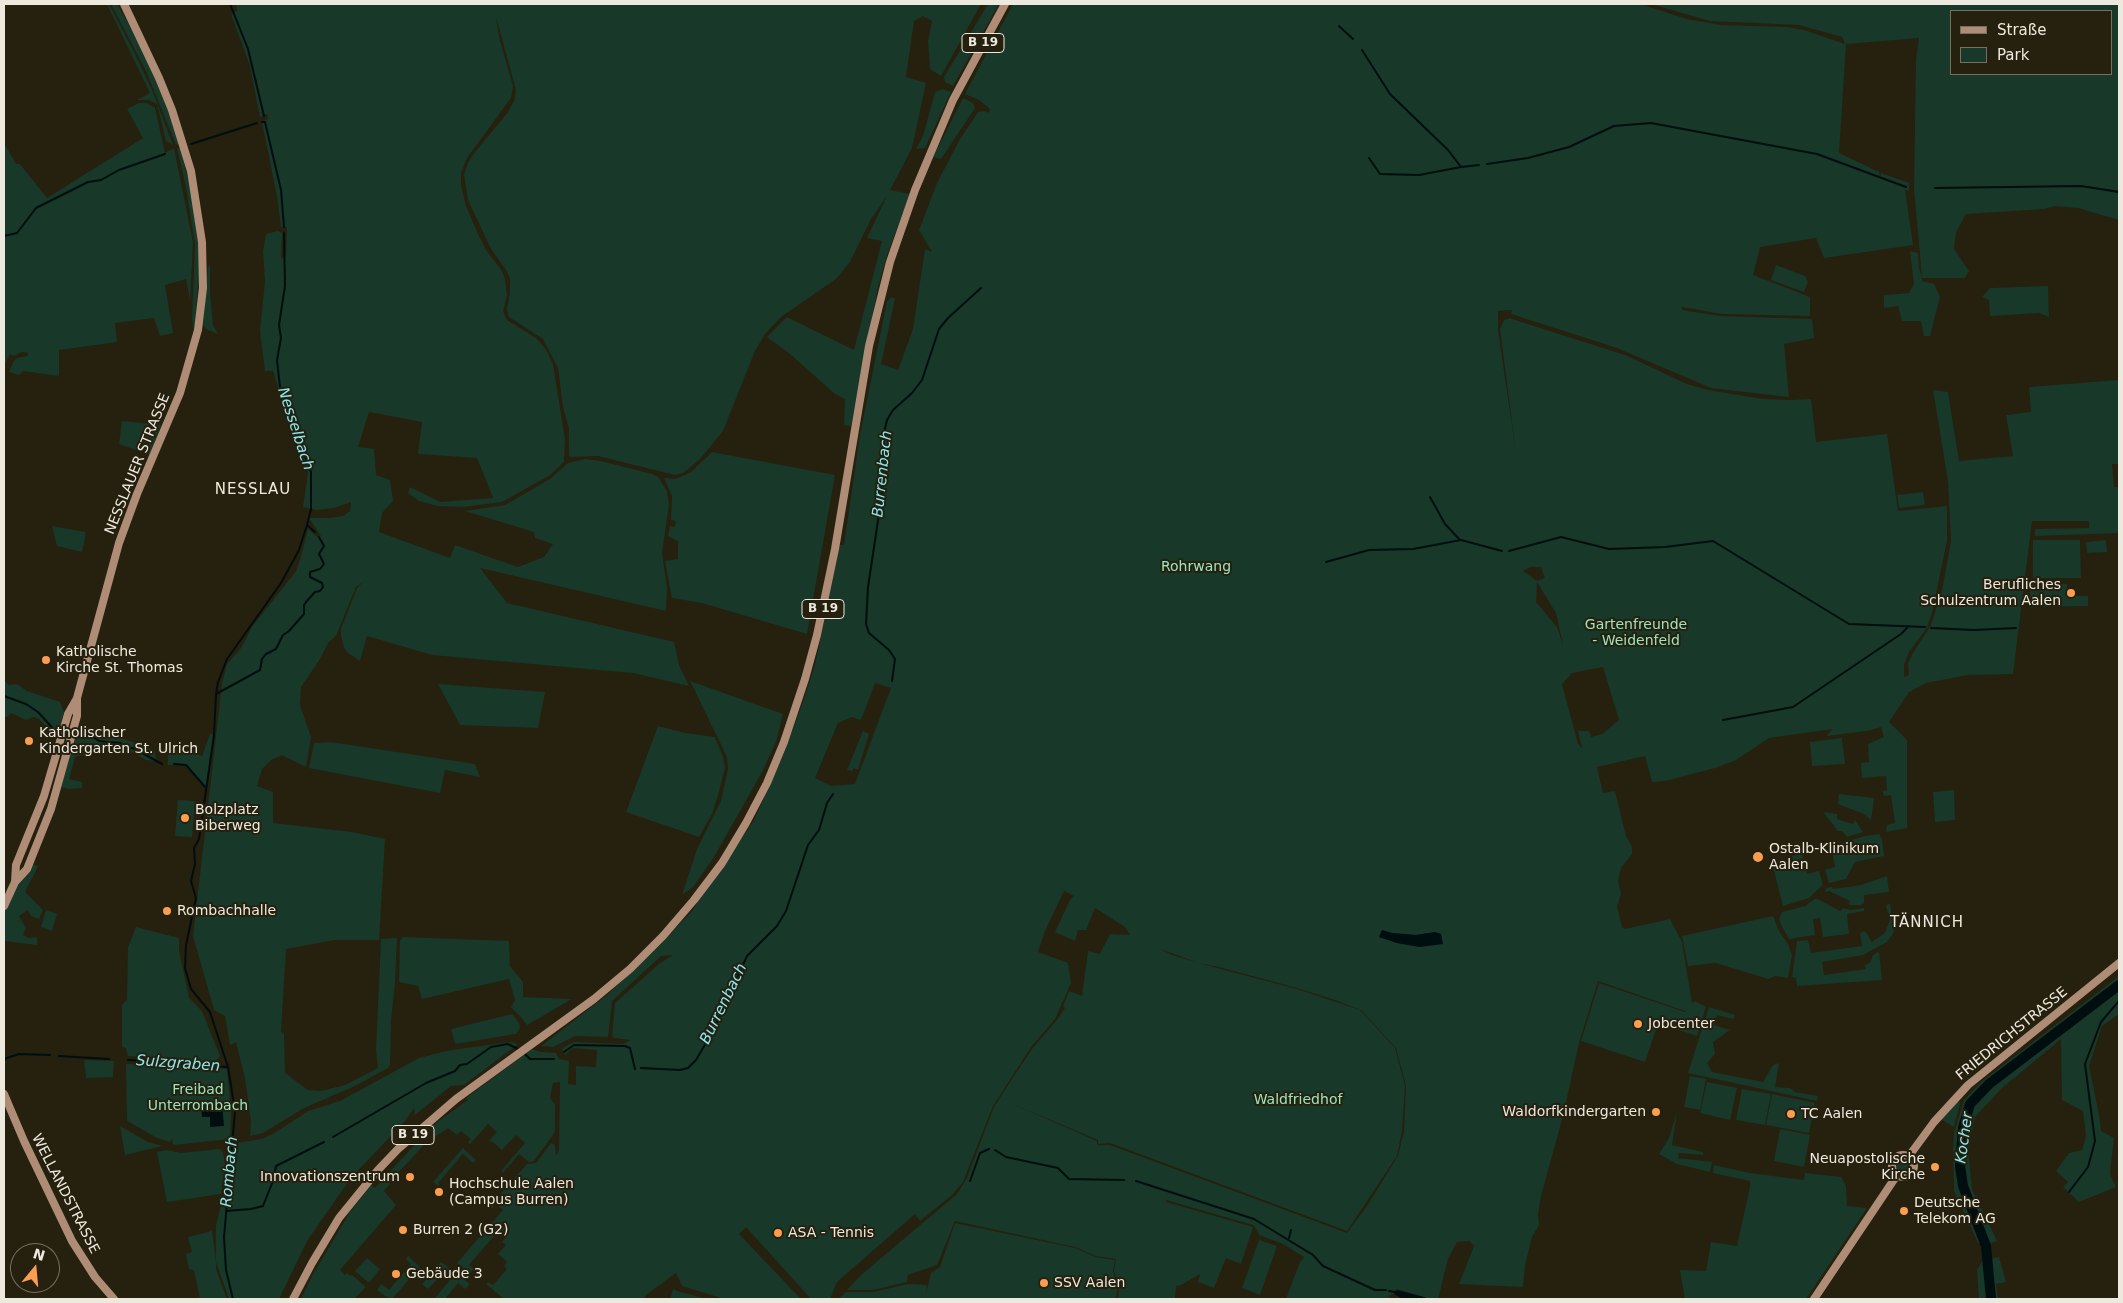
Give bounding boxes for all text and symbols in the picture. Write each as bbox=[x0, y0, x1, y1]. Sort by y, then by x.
legend bbox=[1950, 10, 2113, 75]
text: Straße bbox=[1997, 21, 2046, 39]
road number: B 19 bbox=[962, 34, 1004, 52]
text: Park bbox=[1997, 46, 2029, 64]
water label: Nesselbach bbox=[273, 385, 317, 473]
street label: NESSLAUER STRASSE bbox=[102, 391, 174, 537]
water label: Burrenbach bbox=[869, 430, 897, 518]
district label: NESSLAU bbox=[214, 481, 292, 499]
park label: Rohrwang bbox=[1161, 559, 1231, 575]
place label: Berufliches Schulzentrum Aalen bbox=[1920, 577, 2061, 610]
marker: Berufliches Schulzentrum Aalen bbox=[2065, 587, 2077, 599]
road number: B 19 bbox=[802, 600, 844, 618]
park label: Gartenfreunde - Weidenfeld bbox=[1585, 617, 1687, 650]
place label: Katholische Kirche St. Thomas bbox=[56, 644, 183, 676]
marker: Katholische Kirche St. Thomas bbox=[40, 654, 52, 666]
place label: Katholischer Kindergarten St. Ulrich bbox=[39, 725, 198, 758]
marker: Katholischer Kindergarten St. Ulrich bbox=[23, 735, 35, 747]
place label: Bolzplatz Biberweg bbox=[195, 802, 261, 834]
marker: Bolzplatz Biberweg bbox=[179, 812, 191, 824]
place label: Ostalb-Klinikum Aalen bbox=[1769, 841, 1879, 874]
marker: Ostalb-Klinikum Aalen bbox=[1751, 850, 1765, 864]
place label: Rombachhalle bbox=[177, 903, 276, 919]
marker: Rombachhalle bbox=[161, 905, 173, 917]
district label: TÄNNICH bbox=[1889, 914, 1965, 932]
water label: Burrenbach bbox=[697, 961, 751, 1047]
street label: FRIEDRICHSTRASSE bbox=[1953, 984, 2071, 1084]
place label: Jobcenter bbox=[1648, 1016, 1715, 1032]
marker: Jobcenter bbox=[1632, 1018, 1644, 1030]
water label: Sulzgraben bbox=[135, 1052, 221, 1076]
park label: Freibad Unterrombach bbox=[148, 1082, 248, 1114]
park label: Waldfriedhof bbox=[1254, 1092, 1342, 1108]
place label: Waldorfkindergarten bbox=[1502, 1104, 1646, 1120]
marker: Waldorfkindergarten bbox=[1650, 1106, 1662, 1118]
place label: TC Aalen bbox=[1801, 1106, 1862, 1122]
marker: TC Aalen bbox=[1785, 1108, 1797, 1120]
water label: Kocher bbox=[1952, 1111, 1978, 1165]
road number: B 19 bbox=[392, 1126, 434, 1144]
street label: WELLANDSTRASSE bbox=[27, 1131, 103, 1257]
water label: Rombach bbox=[218, 1136, 242, 1208]
place label: Neuapostolische Kirche bbox=[1809, 1151, 1925, 1184]
marker: Neuapostolische Kirche bbox=[1929, 1161, 1941, 1173]
place label: Innovationszentrum bbox=[260, 1169, 400, 1185]
marker: Innovationszentrum bbox=[404, 1171, 416, 1183]
place label: Hochschule Aalen (Campus Burren) bbox=[449, 1176, 574, 1208]
marker: Hochschule Aalen (Campus Burren) bbox=[433, 1186, 445, 1198]
place label: Deutsche Telekom AG bbox=[1914, 1195, 1996, 1228]
marker: Deutsche Telekom AG bbox=[1898, 1205, 1910, 1217]
place label: Burren 2 (G2) bbox=[413, 1222, 508, 1238]
marker: Burren 2 (G2) bbox=[397, 1224, 409, 1236]
place label: ASA - Tennis bbox=[788, 1225, 874, 1241]
marker: ASA - Tennis bbox=[772, 1227, 784, 1239]
north arrow bbox=[10, 1243, 60, 1293]
place label: Gebäude 3 bbox=[406, 1266, 483, 1282]
marker: Gebäude 3 bbox=[390, 1268, 402, 1280]
place label: SSV Aalen bbox=[1054, 1275, 1125, 1291]
marker: SSV Aalen bbox=[1038, 1277, 1050, 1289]

